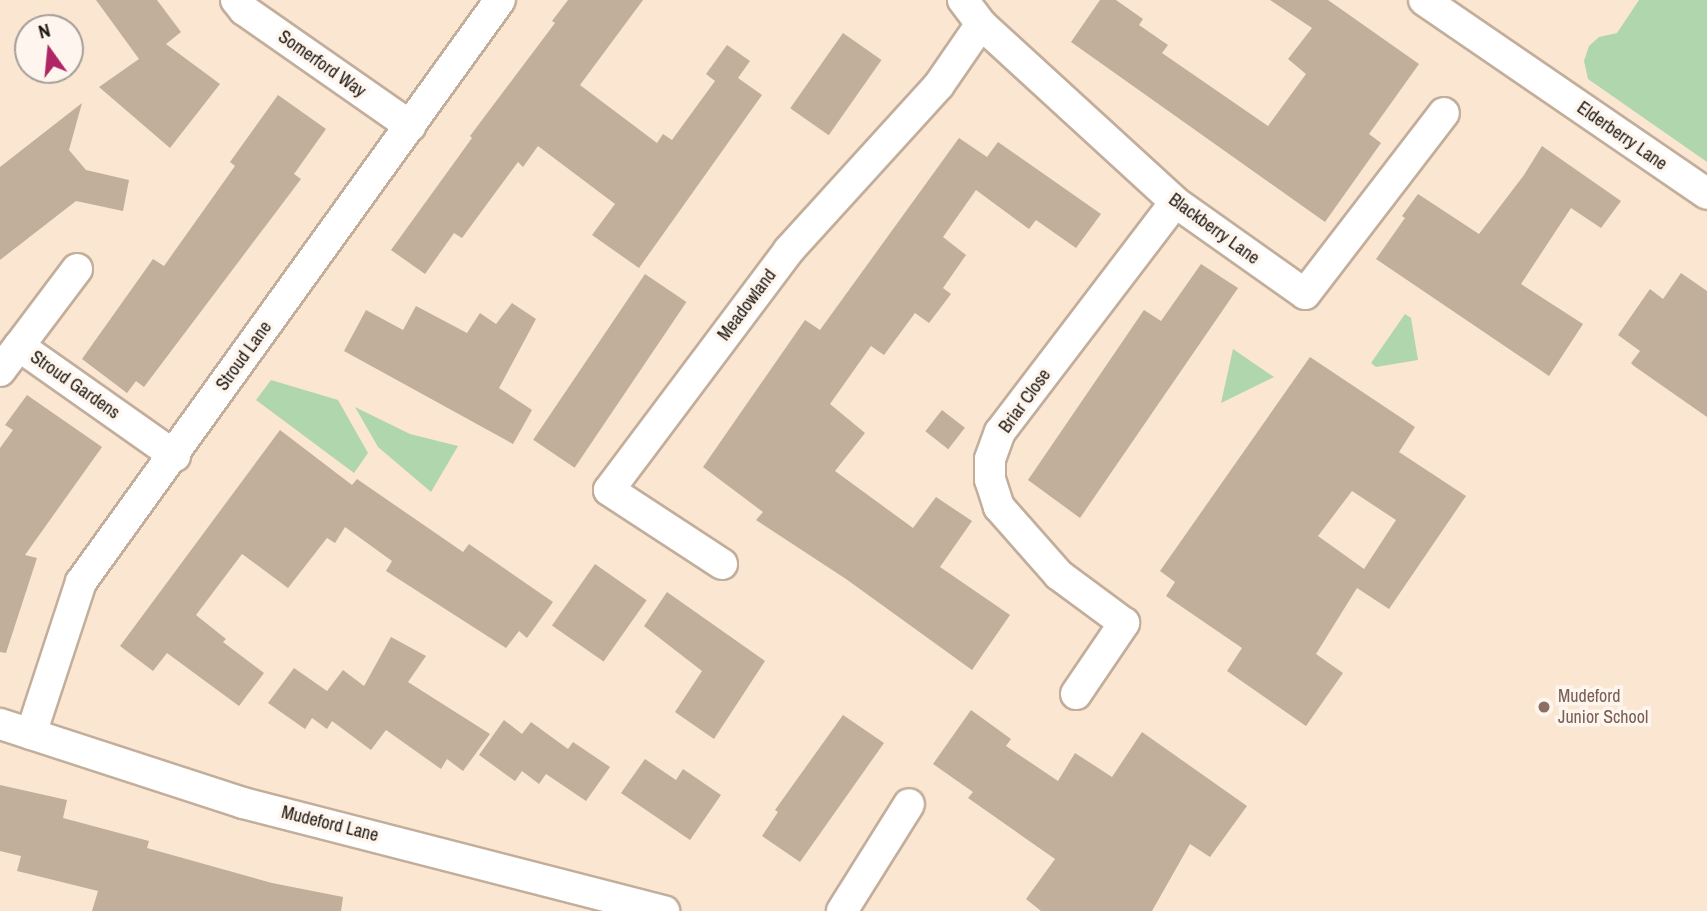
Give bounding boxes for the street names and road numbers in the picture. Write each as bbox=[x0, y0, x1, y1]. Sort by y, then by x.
street label: Somerford Way bbox=[274, 26, 370, 102]
street label: Elderberry Lane bbox=[1573, 97, 1671, 175]
street label: Blackberry Lane bbox=[1165, 189, 1263, 269]
street label: Meadowland bbox=[713, 265, 781, 345]
street label: Stroud Lane bbox=[212, 317, 276, 395]
street label: Stroud Gardens bbox=[26, 346, 124, 424]
street label: Briar Close bbox=[995, 365, 1055, 437]
street label: Mudeford Lane bbox=[279, 802, 381, 846]

